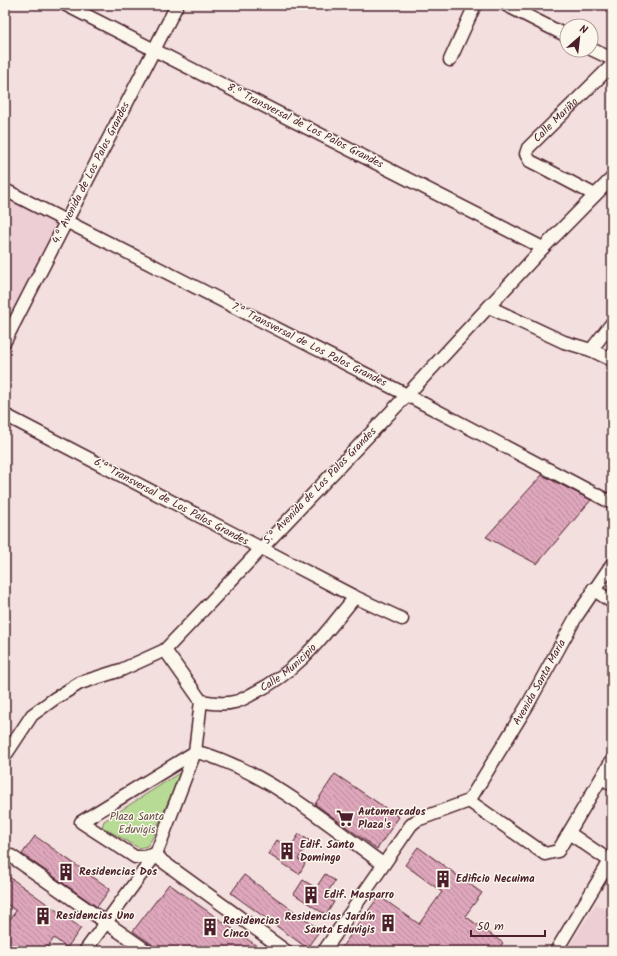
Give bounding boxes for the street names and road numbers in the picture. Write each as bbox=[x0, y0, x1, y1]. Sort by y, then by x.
street label: 8.ª Transversal de Los Palos Grandes bbox=[224, 79, 387, 174]
street label: Calle Mariño bbox=[529, 94, 583, 147]
street label: 4.ª Avenida de Los Palos Grandes bbox=[47, 98, 135, 247]
street label: 7.ª Transversal de Los Palos Grandes bbox=[228, 298, 390, 392]
street label: 5.ª Avenida de Los Palos Grandes bbox=[259, 423, 381, 549]
street label: 6.ª Transversal de Los Palos Grandes bbox=[90, 453, 252, 551]
street label: Avenida Santa María bbox=[508, 636, 571, 729]
street label: Calle Municipio bbox=[257, 640, 321, 697]

